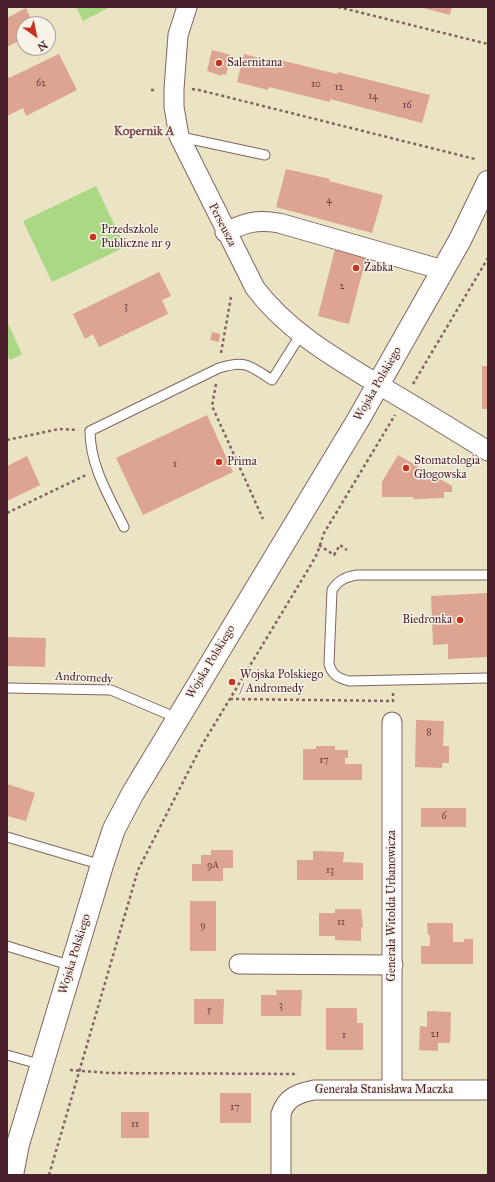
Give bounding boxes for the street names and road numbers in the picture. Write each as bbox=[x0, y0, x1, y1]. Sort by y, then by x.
street label: Perseusza bbox=[205, 201, 239, 249]
street label: Wojska Polskiego bbox=[351, 344, 405, 424]
street label: Wojska Polskiego bbox=[183, 623, 239, 701]
street label: Andromedy bbox=[55, 669, 113, 687]
street label: Generała Witolda Urbanowicza bbox=[385, 830, 399, 982]
street label: Wojska Polskiego bbox=[56, 912, 94, 996]
street label: Generała Stanisława Maczka bbox=[315, 1083, 453, 1097]

